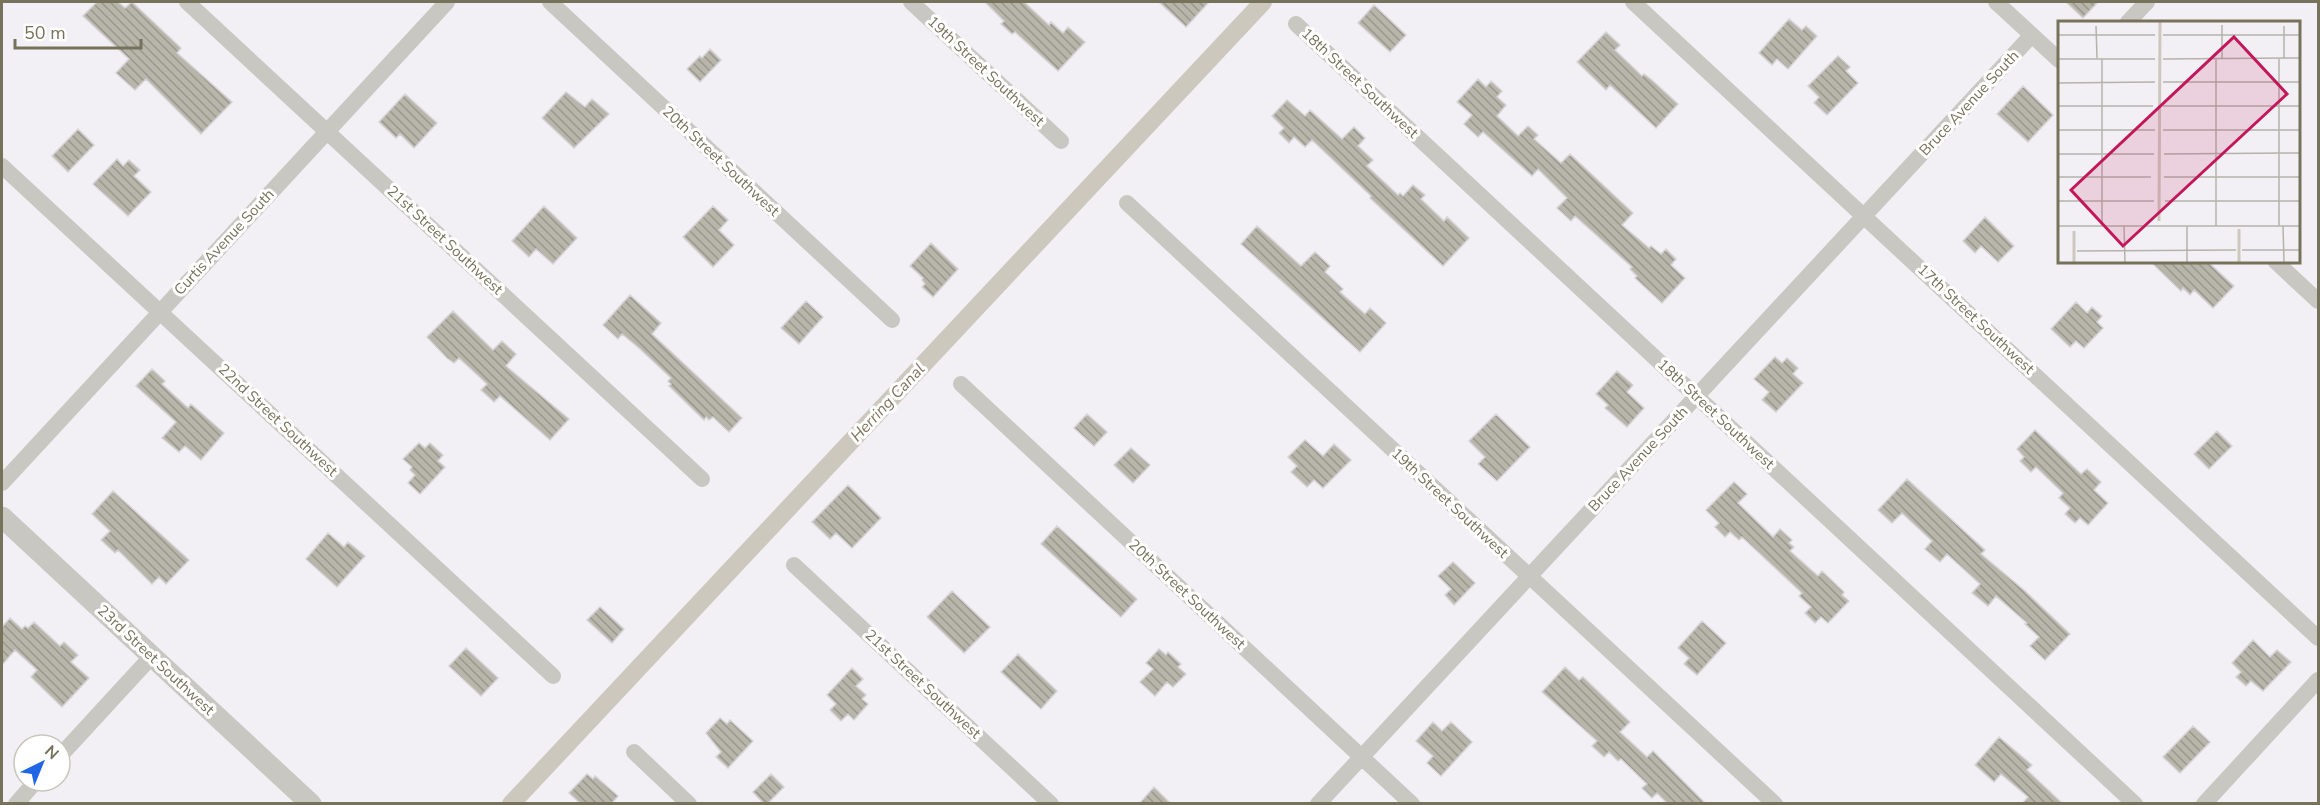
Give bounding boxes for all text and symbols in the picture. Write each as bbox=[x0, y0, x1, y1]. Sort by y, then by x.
scale bar bbox=[15, 12, 141, 50]
street label: 19th Street Southwest bbox=[923, 12, 1049, 131]
text: 50 m bbox=[24, 21, 66, 45]
inset map bbox=[2058, 21, 2299, 262]
street label: 18th Street Southwest bbox=[1297, 24, 1423, 143]
street label: Bruce Avenue South bbox=[1915, 46, 2023, 160]
street label: 20th Street Southwest bbox=[658, 102, 784, 221]
street label: 21st Street Southwest bbox=[383, 181, 508, 300]
street label: Curtis Avenue South bbox=[169, 185, 279, 299]
street label: 17th Street Southwest bbox=[1913, 260, 2039, 379]
street label: 18th Street Southwest bbox=[1653, 355, 1779, 474]
street label: 22nd Street Southwest bbox=[214, 359, 343, 481]
water label: Herring Canal bbox=[846, 359, 930, 447]
street label: Bruce Avenue South bbox=[1584, 402, 1692, 516]
street label: 19th Street Southwest bbox=[1387, 444, 1513, 563]
street label: 20th Street Southwest bbox=[1124, 535, 1250, 654]
street label: 23rd Street Southwest bbox=[93, 600, 219, 720]
street label: 21st Street Southwest bbox=[861, 625, 986, 744]
north arrow bbox=[12, 733, 72, 793]
text: N bbox=[40, 741, 63, 765]

